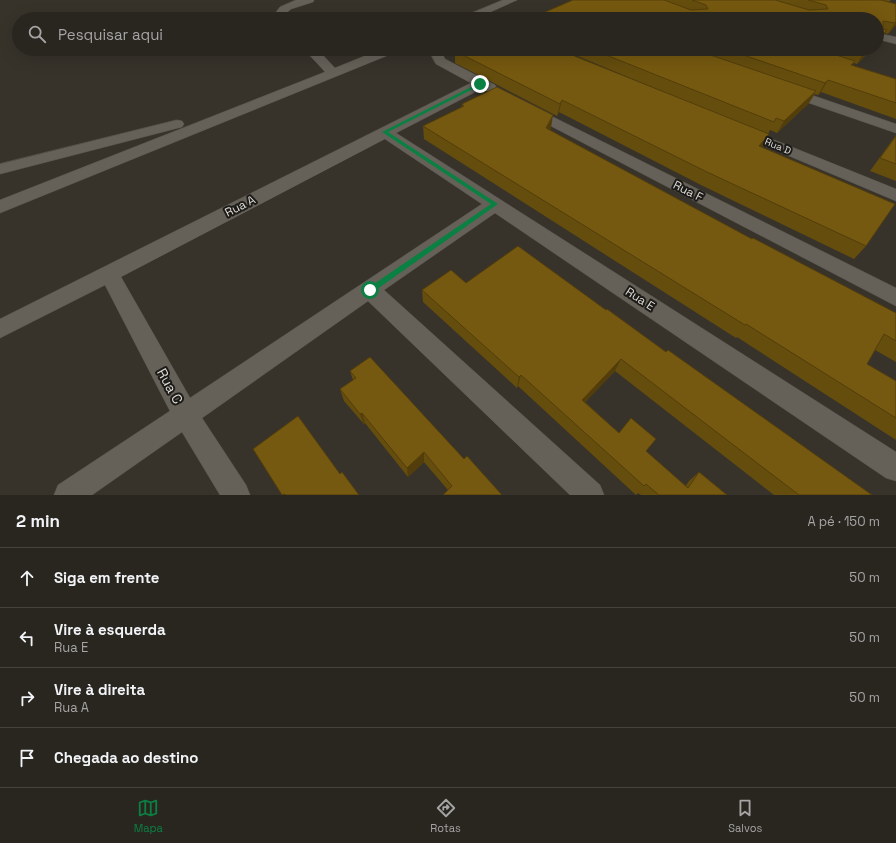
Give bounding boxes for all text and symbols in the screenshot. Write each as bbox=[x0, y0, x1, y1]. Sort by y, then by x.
search box bbox=[12, 12, 884, 56]
icon: search bbox=[26, 23, 48, 45]
text: Pesquisar aqui bbox=[58, 25, 163, 44]
route end bbox=[471, 75, 489, 93]
street label: Rua D bbox=[763, 135, 793, 157]
street label: Rua F bbox=[670, 177, 706, 205]
street label: Rua A bbox=[222, 191, 258, 220]
route start bbox=[361, 281, 379, 299]
street label: Rua E bbox=[622, 284, 658, 314]
street label: Rua C bbox=[153, 365, 187, 407]
text: 2 min bbox=[16, 510, 60, 532]
text: A pé · 150 m bbox=[807, 513, 880, 530]
icon: ahead bbox=[16, 567, 38, 589]
text: Siga em frente bbox=[54, 568, 160, 587]
text: 50 m bbox=[849, 569, 880, 586]
text: Vire à esquerda bbox=[54, 620, 166, 639]
icon: left bbox=[16, 627, 38, 649]
text: 50 m bbox=[849, 629, 880, 646]
text: Rua E bbox=[54, 639, 88, 656]
text: Vire à direita bbox=[54, 680, 145, 699]
icon: right bbox=[16, 687, 38, 709]
text: 50 m bbox=[849, 689, 880, 706]
text: Rua A bbox=[54, 699, 89, 716]
icon: arrive bbox=[16, 747, 38, 769]
text: Chegada ao destino bbox=[54, 748, 198, 767]
tab: Mapa bbox=[134, 797, 163, 835]
tab: Rotas bbox=[430, 797, 461, 835]
tab: Salvos bbox=[728, 797, 762, 835]

